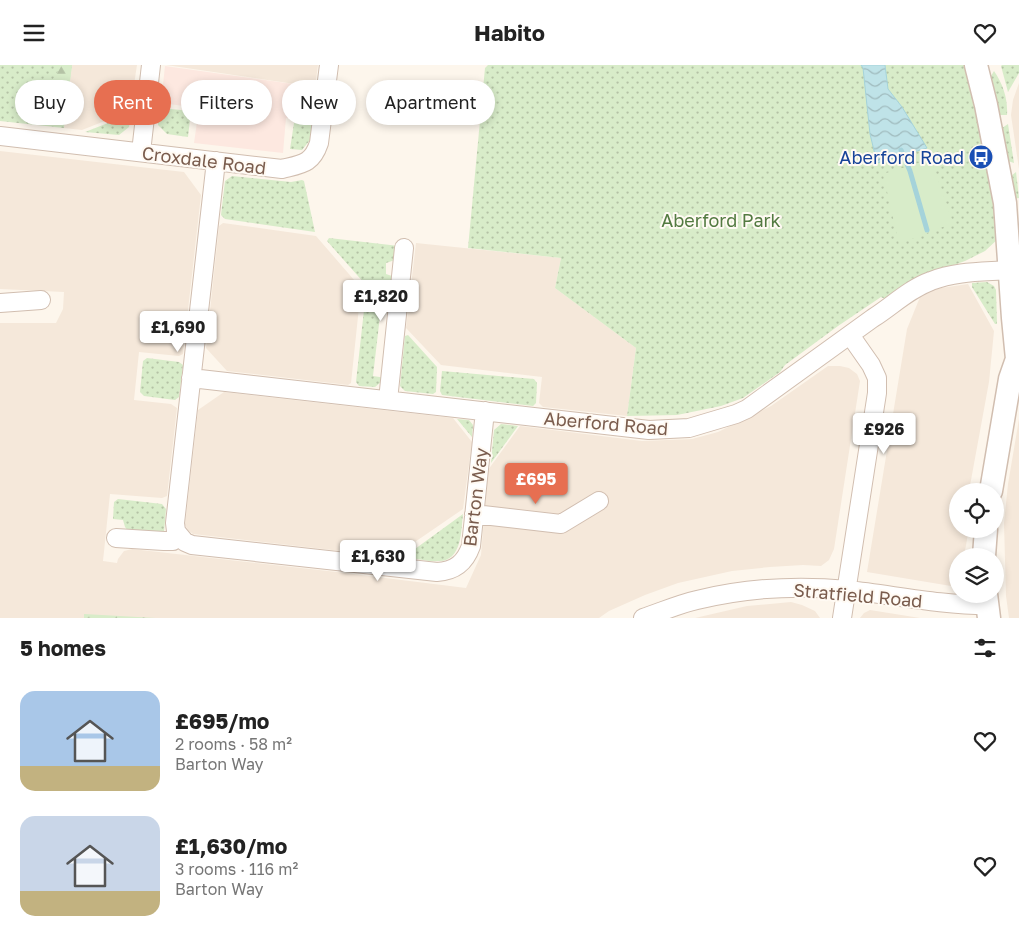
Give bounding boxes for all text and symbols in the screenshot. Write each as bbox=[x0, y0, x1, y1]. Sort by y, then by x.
icon: menu bbox=[20, 19, 48, 47]
text: Habito bbox=[474, 19, 545, 46]
icon: heart bbox=[971, 19, 999, 47]
chip: Buy bbox=[15, 80, 84, 125]
chip: Rent bbox=[94, 80, 171, 125]
chip: Filters bbox=[181, 80, 272, 125]
chip: New bbox=[282, 80, 356, 125]
chip: Apartment bbox=[366, 80, 495, 125]
street label: Croxdale Road bbox=[141, 141, 267, 179]
bus stop icon: Aberford Road bbox=[968, 144, 994, 170]
place label: Aberford Road bbox=[839, 146, 964, 168]
park label: Aberford Park bbox=[661, 209, 781, 231]
pin: £1,820 bbox=[340, 279, 422, 322]
text: £1,820 bbox=[354, 286, 408, 306]
pin: £1,690 bbox=[137, 311, 219, 353]
text: £1,690 bbox=[151, 317, 205, 337]
street label: Aberford Road bbox=[543, 407, 669, 439]
pin: £926 bbox=[854, 413, 914, 455]
text: £926 bbox=[864, 419, 904, 439]
street label: Barton Way bbox=[458, 446, 492, 548]
pin: £695 bbox=[506, 463, 566, 505]
text: £695 bbox=[516, 469, 556, 489]
map controls bbox=[949, 483, 1004, 603]
button: locate bbox=[949, 483, 1004, 538]
pin: £1,630 bbox=[337, 539, 419, 582]
text: £1,630 bbox=[351, 546, 405, 566]
button: layers bbox=[949, 548, 1004, 603]
street label: Stratfield Road bbox=[793, 578, 923, 612]
icon: filters bbox=[971, 634, 999, 662]
text: 5 homes bbox=[20, 635, 106, 661]
text: £695/mo bbox=[175, 708, 269, 734]
icon: home bbox=[60, 711, 120, 771]
icon: heart bbox=[971, 727, 999, 755]
text: 2 rooms · 58 m² bbox=[175, 734, 292, 754]
text: Barton Way bbox=[175, 754, 264, 774]
text: £1,630/mo bbox=[175, 833, 287, 859]
icon: home bbox=[60, 836, 120, 896]
icon: heart bbox=[971, 852, 999, 880]
text: 3 rooms · 116 m² bbox=[175, 859, 298, 879]
text: Barton Way bbox=[175, 879, 264, 899]

